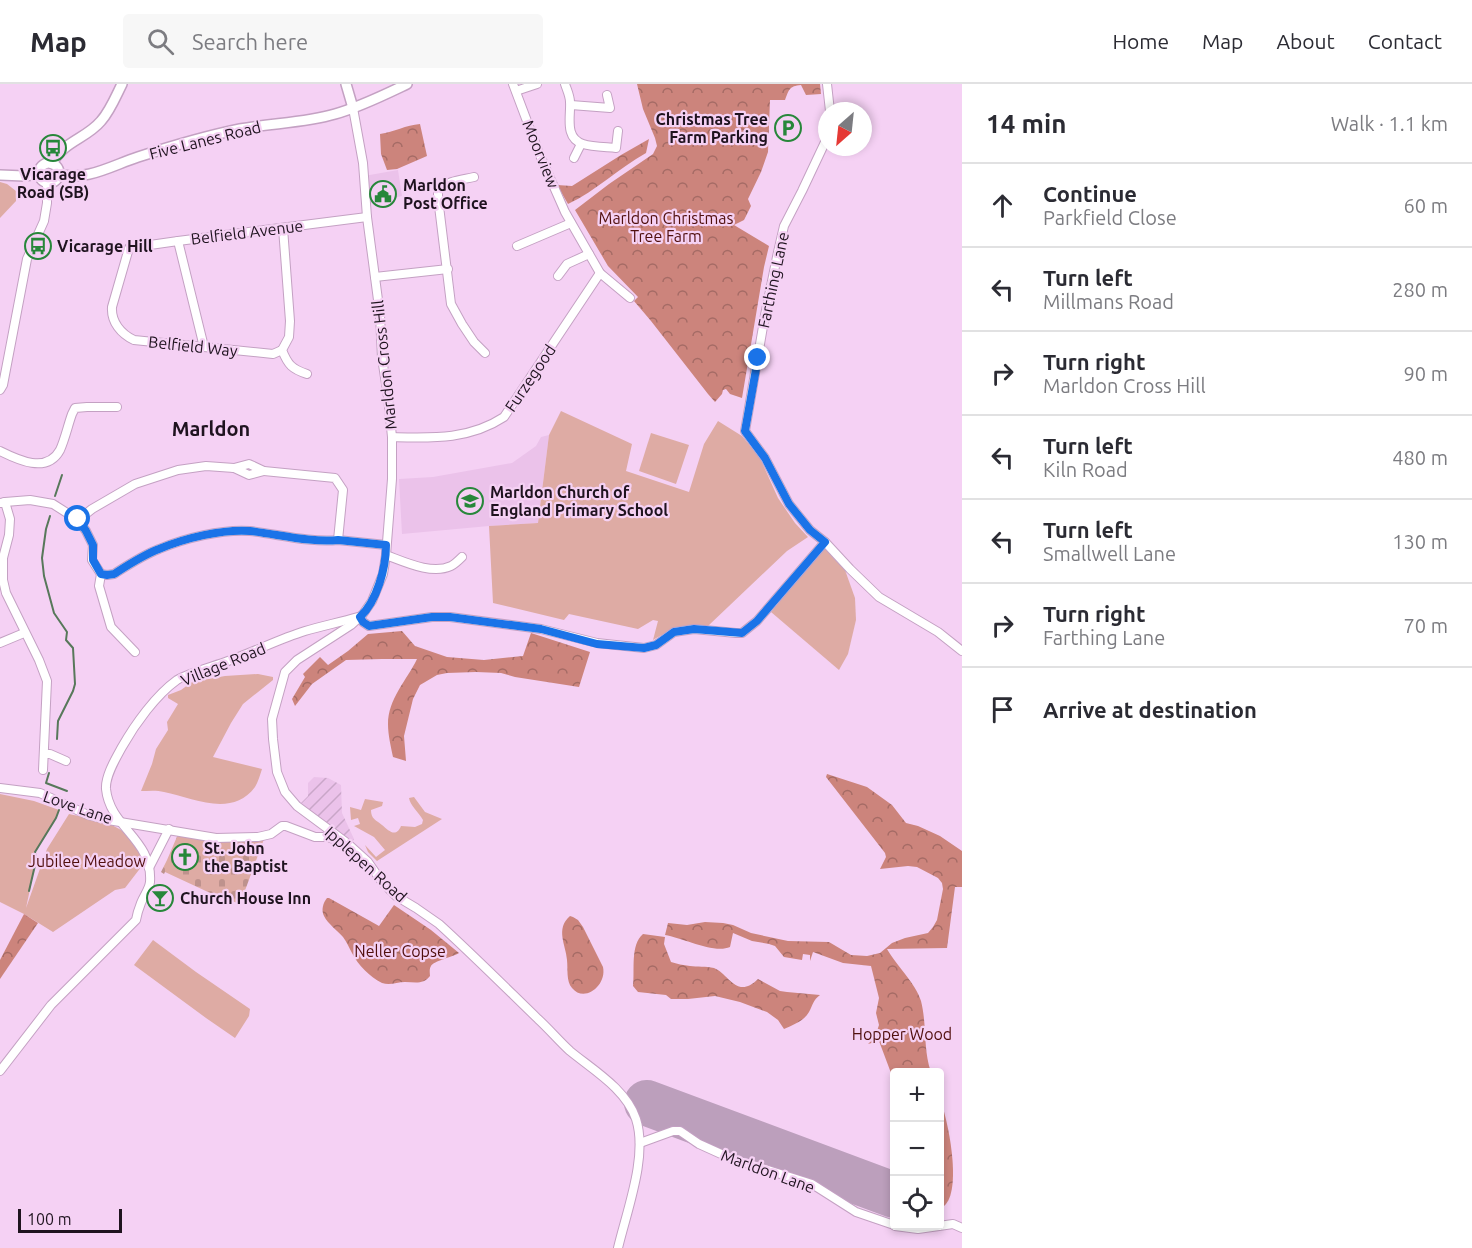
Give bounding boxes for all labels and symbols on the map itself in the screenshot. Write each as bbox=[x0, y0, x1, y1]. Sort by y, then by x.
north arrow bbox=[818, 102, 872, 156]
place label: Christmas Tree Farm Parking bbox=[656, 110, 768, 146]
parking icon: Christmas Tree Farm Parking bbox=[773, 113, 803, 143]
street label: Five Lanes Road bbox=[147, 117, 263, 163]
street label: Moorview bbox=[519, 117, 563, 191]
bus stop icon: Vicarage Road (SB) bbox=[38, 133, 68, 163]
place label: Vicarage Road (SB) bbox=[17, 165, 89, 202]
place label: Marldon Post Office bbox=[403, 176, 488, 212]
public building icon: Marldon Post Office bbox=[368, 179, 398, 209]
park label: Marldon Christmas Tree Farm bbox=[598, 209, 734, 245]
street label: Belfield Avenue bbox=[190, 216, 304, 248]
street label: Farthing Lane bbox=[754, 230, 792, 330]
bus stop icon: Vicarage Hill bbox=[23, 231, 53, 261]
place label: Vicarage Hill bbox=[57, 237, 153, 255]
street label: Marldon Cross Hill bbox=[368, 299, 400, 431]
street label: Belfield Way bbox=[147, 332, 239, 360]
street label: Furzegood bbox=[501, 341, 559, 415]
route end bbox=[744, 344, 770, 370]
district label: Marldon bbox=[172, 417, 250, 440]
place label: Marldon Church of England Primary School bbox=[490, 483, 668, 519]
school or university icon: Marldon Church of England Primary School bbox=[455, 486, 485, 516]
route start bbox=[64, 505, 90, 531]
street label: Village Road bbox=[178, 639, 268, 689]
street label: Love Lane bbox=[41, 787, 115, 827]
street label: Ipplepen Road bbox=[321, 823, 411, 905]
place label: St. John the Baptist bbox=[204, 839, 288, 875]
church icon: St. John the Baptist bbox=[170, 842, 200, 872]
park label: Jubilee Meadow bbox=[28, 852, 147, 870]
bar icon: Church House Inn bbox=[145, 883, 175, 913]
place label: Church House Inn bbox=[180, 889, 311, 907]
park label: Neller Copse bbox=[354, 942, 446, 960]
park label: Hopper Wood bbox=[852, 1025, 952, 1043]
street label: Marldon Lane bbox=[719, 1146, 817, 1196]
scale bar bbox=[18, 1206, 122, 1234]

